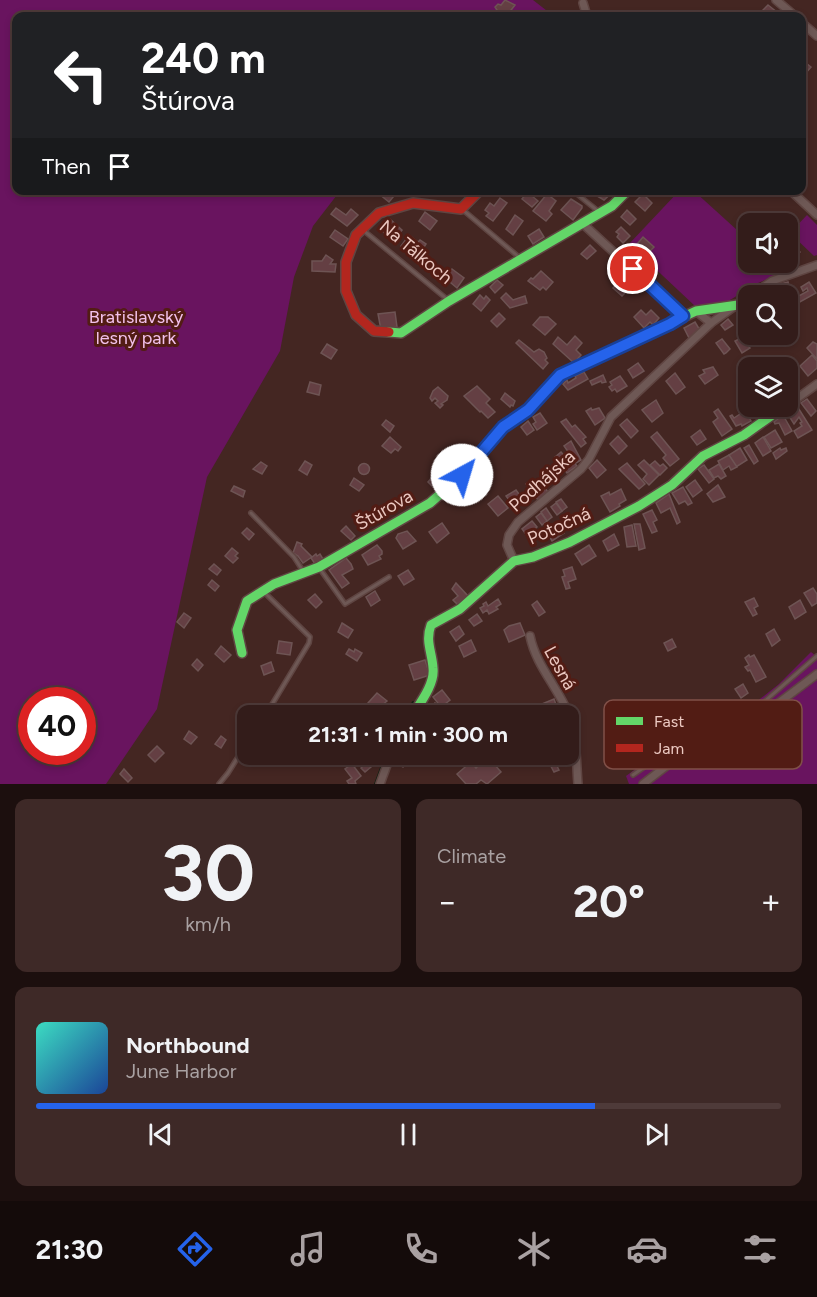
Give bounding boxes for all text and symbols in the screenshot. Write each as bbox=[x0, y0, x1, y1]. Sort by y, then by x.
text: 240 m bbox=[141, 33, 266, 84]
icon: left bbox=[42, 36, 120, 114]
text: Štúrova bbox=[141, 84, 235, 117]
icon: arrive bbox=[103, 150, 136, 183]
text: Then bbox=[42, 153, 91, 180]
map controls bbox=[738, 213, 798, 417]
button: sound bbox=[738, 213, 798, 273]
street label: Na Tálkoch bbox=[375, 215, 457, 289]
pin bbox=[607, 243, 658, 294]
icon: arrive bbox=[616, 252, 649, 285]
button: search bbox=[738, 285, 798, 345]
park label: Bratislavský lesný park bbox=[89, 306, 184, 349]
button: layers bbox=[738, 357, 798, 417]
position arrow bbox=[430, 443, 494, 507]
street label: Podhájska bbox=[504, 446, 580, 516]
street label: Štúrova bbox=[351, 485, 417, 535]
street label: Potočná bbox=[524, 502, 594, 550]
street label: Lesná bbox=[539, 642, 581, 694]
speed limit sign: 40 bbox=[18, 687, 96, 765]
legend bbox=[604, 700, 802, 769]
text: Fast bbox=[654, 712, 684, 731]
text: 21:31 · 1 min · 300 m bbox=[308, 721, 508, 748]
text: Jam bbox=[654, 739, 684, 758]
text: 30 bbox=[161, 826, 255, 920]
text: Climate bbox=[437, 844, 506, 868]
text: 20° bbox=[573, 874, 645, 928]
text: − bbox=[437, 882, 458, 921]
text: + bbox=[760, 882, 781, 921]
text: km/h bbox=[185, 912, 231, 936]
text: Northbound bbox=[126, 1032, 250, 1059]
text: June Harbor bbox=[126, 1059, 237, 1083]
icon: previous bbox=[144, 1118, 177, 1151]
icon: pause bbox=[392, 1118, 425, 1151]
icon: next bbox=[640, 1118, 673, 1151]
icon: directions bbox=[174, 1228, 216, 1270]
icon: music bbox=[287, 1228, 329, 1270]
icon: phone bbox=[400, 1228, 442, 1270]
icon: climate bbox=[513, 1228, 555, 1270]
icon: car bbox=[626, 1228, 668, 1270]
icon: filters bbox=[739, 1228, 781, 1270]
text: 21:30 bbox=[36, 1233, 103, 1266]

